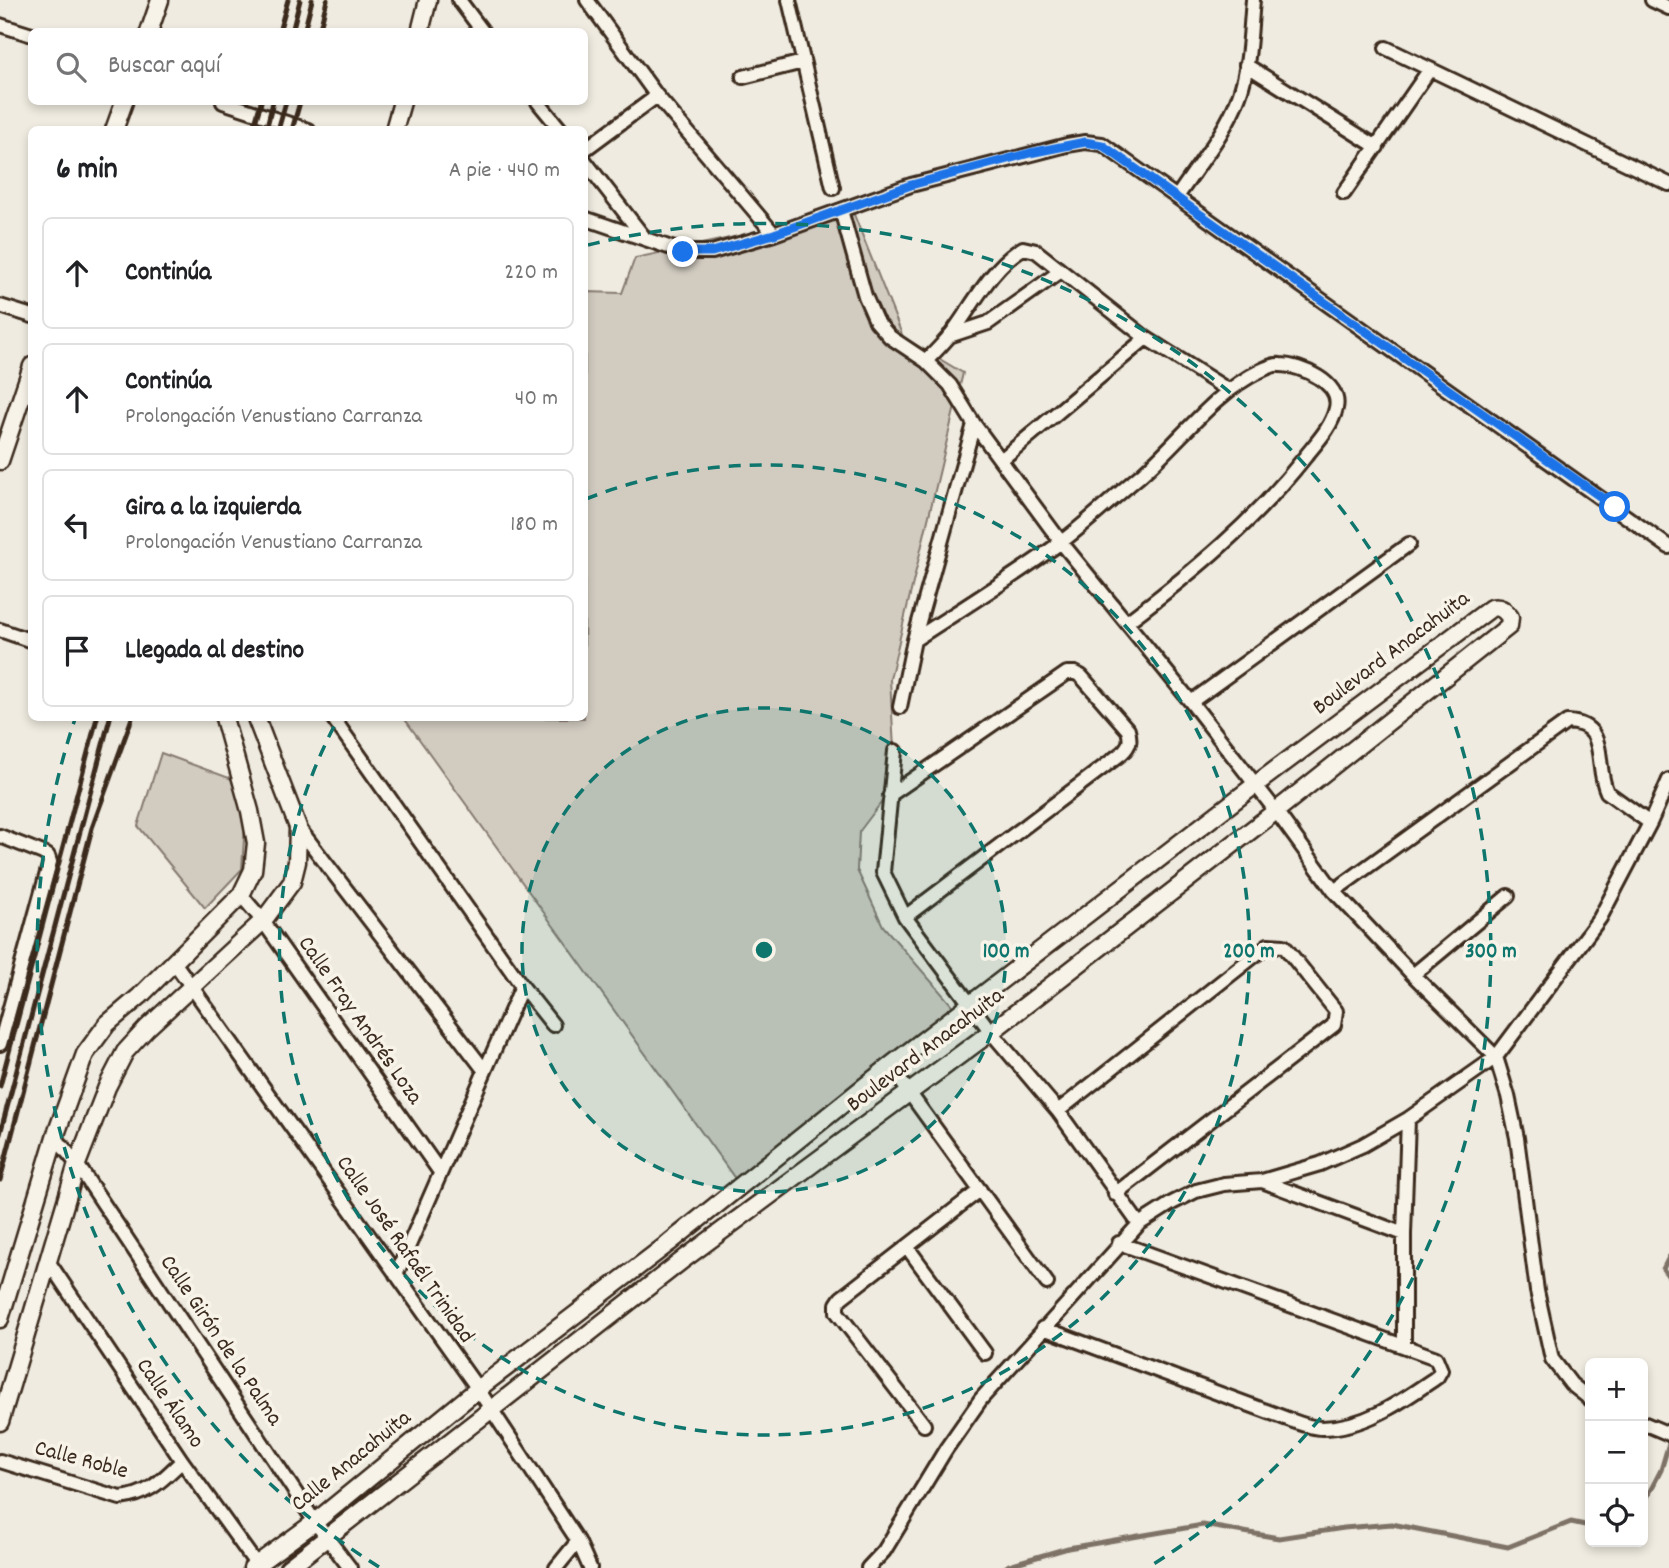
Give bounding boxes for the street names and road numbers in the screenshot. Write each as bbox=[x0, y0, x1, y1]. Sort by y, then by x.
street label: Boulevard Anacahuita bbox=[1306, 583, 1479, 724]
street label: Calle Fray Andrés Loza bbox=[288, 930, 430, 1113]
street label: Boulevard Anacahuita bbox=[840, 980, 1013, 1121]
street label: Calle José Rafaél Trinidad bbox=[327, 1149, 481, 1351]
street label: Calle Girón de la Palma bbox=[150, 1249, 290, 1434]
street label: Calle Álamo bbox=[127, 1352, 211, 1456]
street label: Calle Anacahuita bbox=[285, 1402, 420, 1521]
street label: Calle Roble bbox=[31, 1433, 131, 1489]

